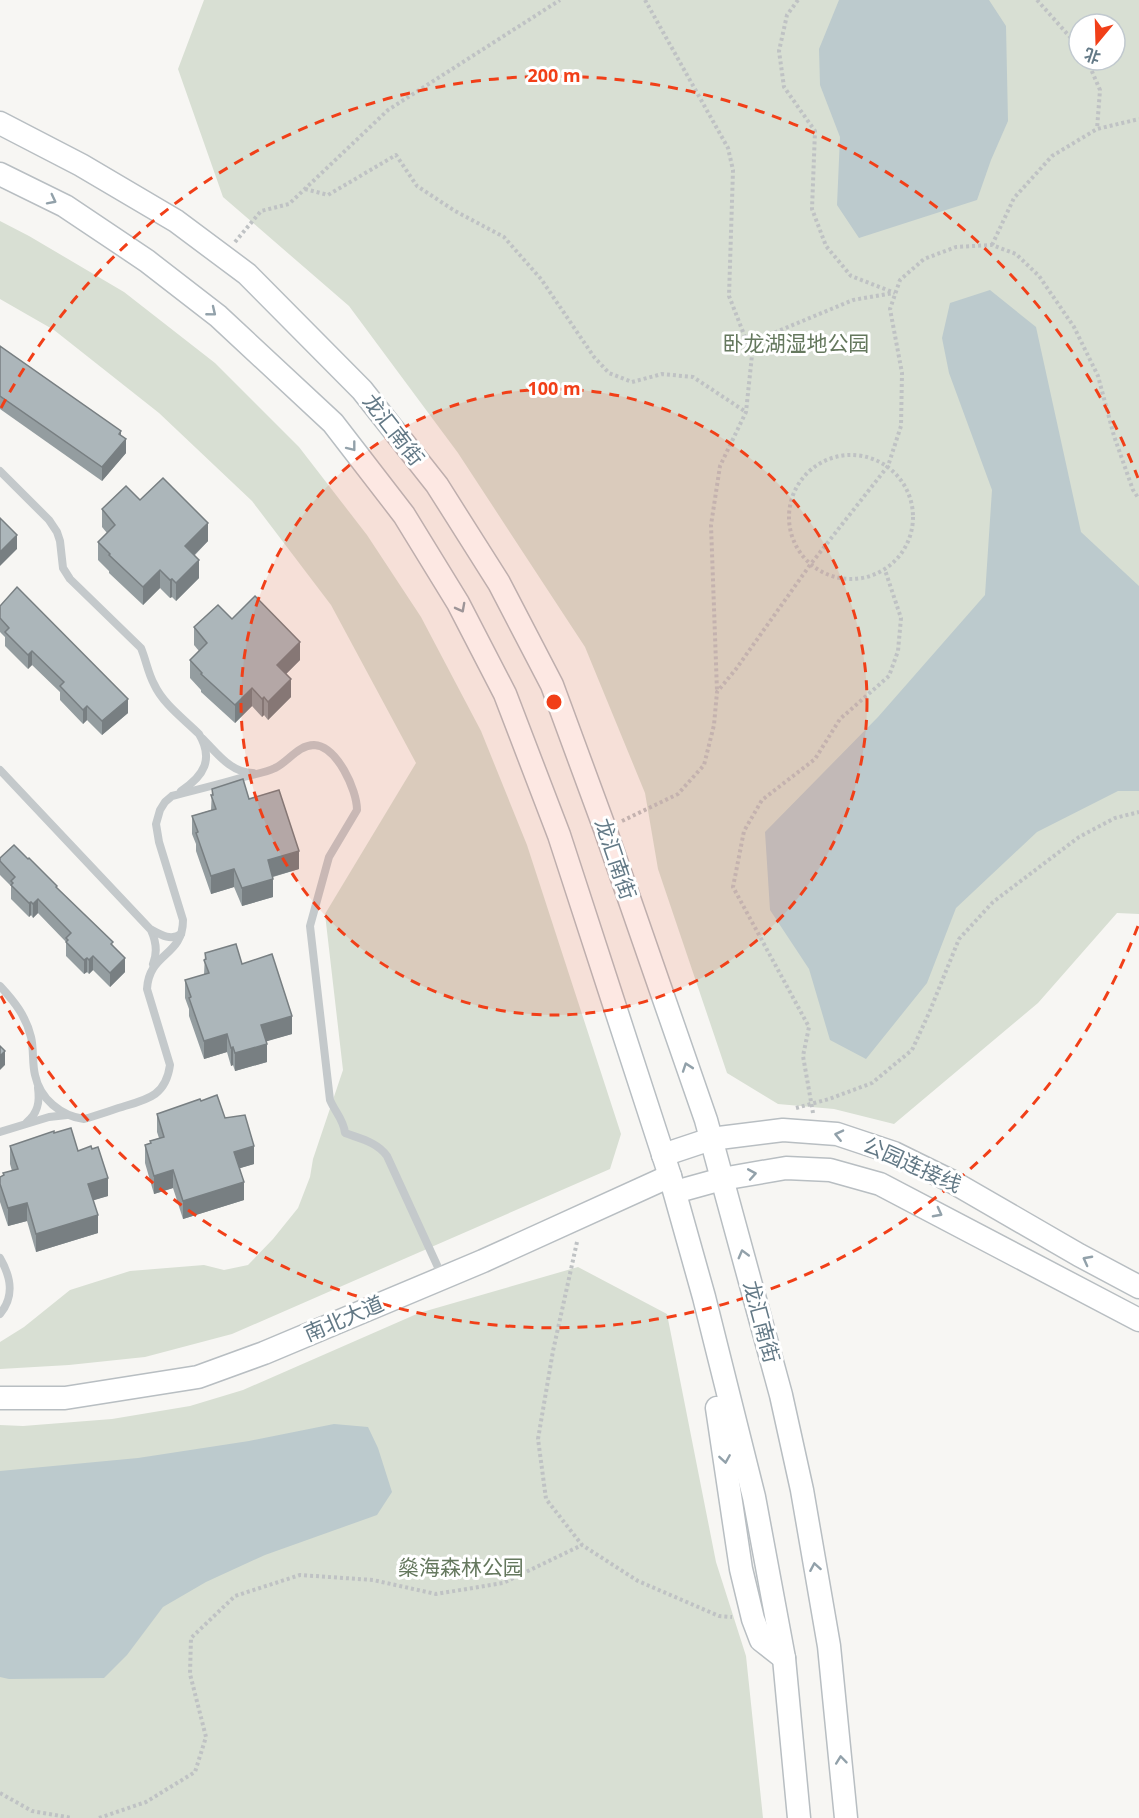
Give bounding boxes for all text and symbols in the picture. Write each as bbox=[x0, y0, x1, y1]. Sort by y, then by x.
north arrow bbox=[1067, 12, 1127, 72]
text: 北 bbox=[1081, 43, 1103, 69]
text: 200 m bbox=[527, 63, 581, 87]
one-way arrow bbox=[46, 193, 57, 205]
one-way arrow bbox=[205, 304, 216, 315]
park label: 卧龙湖湿地公园 bbox=[723, 329, 870, 357]
text: 100 m bbox=[527, 376, 581, 400]
street label: 龙汇南街 bbox=[357, 388, 431, 471]
one-way arrow bbox=[344, 441, 355, 452]
one-way arrow bbox=[454, 602, 465, 613]
centre of rings bbox=[544, 692, 564, 712]
street label: 龙汇南街 bbox=[589, 814, 643, 903]
one-way arrow bbox=[682, 1062, 695, 1073]
one-way arrow bbox=[834, 1130, 844, 1143]
street label: 公园连接线 bbox=[859, 1130, 966, 1198]
one-way arrow bbox=[746, 1168, 756, 1181]
one-way arrow bbox=[931, 1206, 942, 1217]
one-way arrow bbox=[738, 1249, 750, 1260]
one-way arrow bbox=[1083, 1255, 1094, 1267]
street label: 龙汇南街 bbox=[738, 1278, 786, 1366]
street label: 南北大道 bbox=[299, 1289, 388, 1347]
one-way arrow bbox=[719, 1454, 731, 1463]
park label: 燊海森林公园 bbox=[398, 1553, 524, 1581]
one-way arrow bbox=[809, 1562, 822, 1572]
one-way arrow bbox=[835, 1755, 848, 1764]

